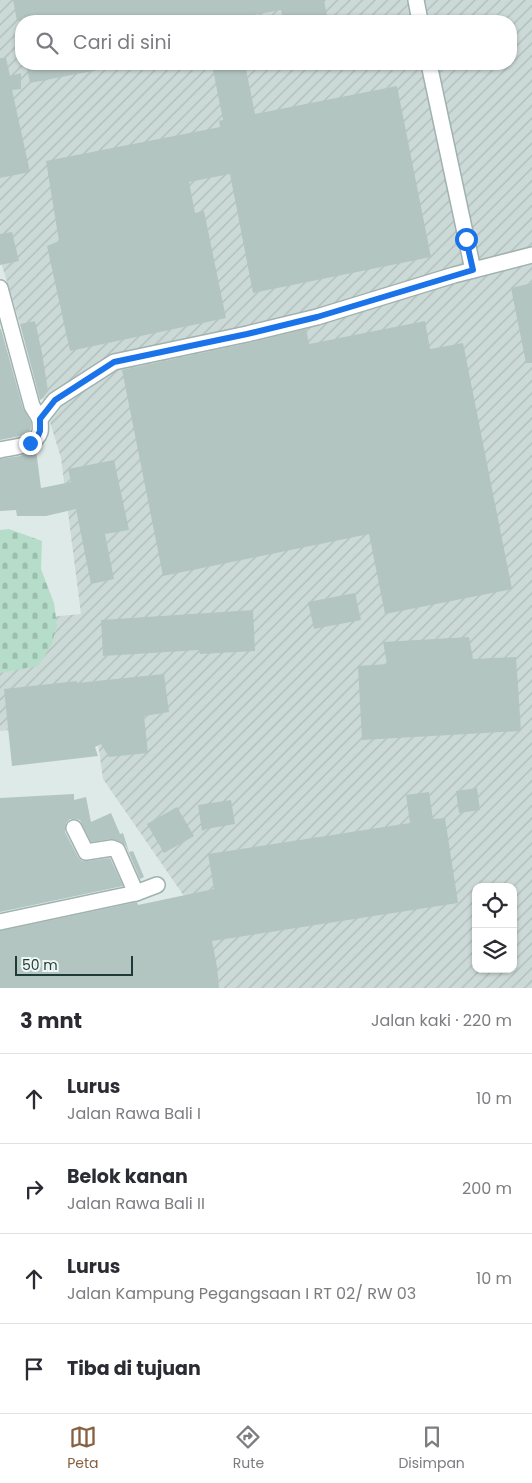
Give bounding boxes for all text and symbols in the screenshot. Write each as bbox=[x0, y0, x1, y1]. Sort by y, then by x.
search box bbox=[15, 15, 517, 70]
icon: search bbox=[33, 29, 61, 57]
text: Cari di sini bbox=[73, 29, 171, 56]
route start bbox=[455, 228, 478, 251]
route end bbox=[19, 432, 42, 455]
map controls bbox=[472, 883, 517, 973]
button: locate bbox=[472, 883, 517, 928]
button: layers bbox=[472, 928, 517, 973]
scale bar bbox=[15, 953, 132, 976]
text: 50 m bbox=[22, 955, 58, 975]
text: 3 mnt bbox=[20, 1006, 82, 1035]
text: Jalan kaki · 220 m bbox=[371, 1009, 512, 1032]
text: Lurus bbox=[67, 1073, 120, 1100]
icon: ahead bbox=[20, 1085, 48, 1113]
text: 10 m bbox=[476, 1087, 512, 1110]
text: Jalan Rawa Bali I bbox=[67, 1102, 201, 1125]
text: Belok kanan bbox=[67, 1163, 188, 1190]
icon: right bbox=[20, 1175, 48, 1203]
text: 200 m bbox=[462, 1177, 512, 1200]
text: Jalan Rawa Bali II bbox=[67, 1192, 205, 1215]
text: Lurus bbox=[67, 1253, 120, 1280]
icon: ahead bbox=[20, 1265, 48, 1293]
text: 10 m bbox=[476, 1267, 512, 1290]
text: Jalan Kampung Pegangsaan I RT 02/ RW 03 bbox=[67, 1282, 416, 1305]
icon: arrive bbox=[20, 1355, 48, 1383]
text: Tiba di tujuan bbox=[67, 1355, 201, 1382]
tab: Peta bbox=[67, 1423, 99, 1474]
tab: Rute bbox=[233, 1423, 264, 1474]
tab: Disimpan bbox=[398, 1423, 465, 1474]

